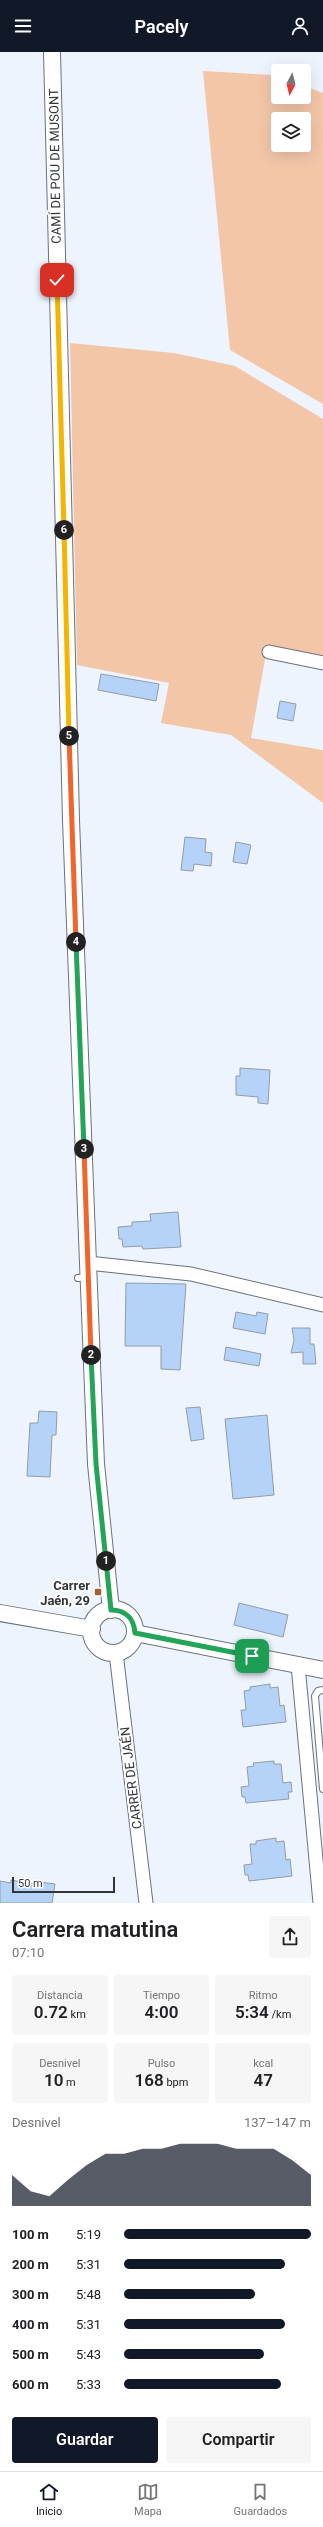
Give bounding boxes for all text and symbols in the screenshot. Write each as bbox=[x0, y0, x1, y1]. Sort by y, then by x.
icon: menu bbox=[12, 15, 34, 37]
icon: person bbox=[289, 15, 311, 37]
text: Pacely bbox=[135, 16, 188, 37]
north arrow bbox=[271, 64, 311, 104]
map controls bbox=[271, 64, 311, 152]
street label: CAMÍ DE POU DE MUSONT bbox=[46, 88, 64, 244]
button: layers bbox=[271, 112, 311, 152]
pin bbox=[40, 263, 74, 297]
icon: check bbox=[46, 269, 68, 291]
pin: 6 bbox=[54, 520, 74, 540]
text: 6 bbox=[61, 523, 67, 536]
pin: 5 bbox=[59, 726, 79, 746]
text: 5 bbox=[66, 729, 72, 742]
pin: 4 bbox=[66, 932, 86, 952]
text: 4 bbox=[73, 935, 79, 948]
pin: 3 bbox=[74, 1139, 94, 1159]
text: 3 bbox=[81, 1142, 87, 1155]
pin: 2 bbox=[81, 1345, 101, 1365]
text: 2 bbox=[88, 1348, 94, 1361]
pin: 1 bbox=[96, 1551, 116, 1571]
text: 1 bbox=[103, 1554, 109, 1567]
place label: Carrer Jaén, 29 bbox=[40, 1578, 90, 1608]
marker: Carrer Jaén, 29 bbox=[93, 1587, 103, 1597]
pin bbox=[235, 1639, 269, 1673]
icon: arrive bbox=[241, 1645, 263, 1667]
street label: CARRER DE JAÉN bbox=[117, 1726, 145, 1830]
scale bar bbox=[12, 1875, 115, 1894]
text: 50 m bbox=[18, 1877, 43, 1890]
button: share bbox=[269, 1916, 311, 1958]
text: Carrera matutina bbox=[12, 1917, 178, 1942]
text: 07:10 bbox=[12, 1945, 44, 1960]
text: Distancia bbox=[37, 1989, 83, 2002]
text: Tiempo bbox=[143, 1989, 180, 2002]
text: Ritmo bbox=[249, 1989, 278, 2002]
text: 0.72 bbox=[34, 2002, 68, 2022]
text: 4:00 bbox=[145, 2002, 178, 2022]
text: 5:34 bbox=[235, 2002, 269, 2022]
text: km bbox=[68, 2008, 86, 2021]
text: /km bbox=[269, 2008, 291, 2021]
text: Desnivel bbox=[39, 2057, 80, 2070]
text: Pulso bbox=[148, 2057, 175, 2070]
text: kcal bbox=[253, 2057, 273, 2070]
text: 10 bbox=[44, 2070, 63, 2090]
text: 168 bbox=[135, 2070, 164, 2090]
text: 47 bbox=[253, 2070, 273, 2090]
text: m bbox=[63, 2076, 76, 2089]
text: bpm bbox=[164, 2076, 188, 2089]
text: Desnivel bbox=[12, 2115, 61, 2130]
text: 137–147 m bbox=[244, 2115, 311, 2130]
text: 100 m bbox=[12, 2227, 49, 2242]
text: 5:19 bbox=[76, 2227, 101, 2242]
text: 200 m bbox=[12, 2257, 49, 2272]
text: 5:31 bbox=[76, 2257, 101, 2272]
text: 300 m bbox=[12, 2287, 49, 2302]
text: 5:48 bbox=[76, 2287, 101, 2302]
text: 400 m bbox=[12, 2317, 49, 2332]
text: 5:31 bbox=[76, 2317, 101, 2332]
text: 500 m bbox=[12, 2347, 49, 2362]
text: 5:43 bbox=[76, 2347, 101, 2362]
text: 600 m bbox=[12, 2377, 49, 2392]
text: 5:33 bbox=[76, 2377, 101, 2392]
button: Guardar bbox=[12, 2417, 158, 2463]
button: Compartir bbox=[166, 2417, 311, 2463]
tab: Inicio bbox=[36, 2481, 62, 2518]
tab: Mapa bbox=[134, 2481, 162, 2518]
tab: Guardados bbox=[234, 2481, 287, 2518]

